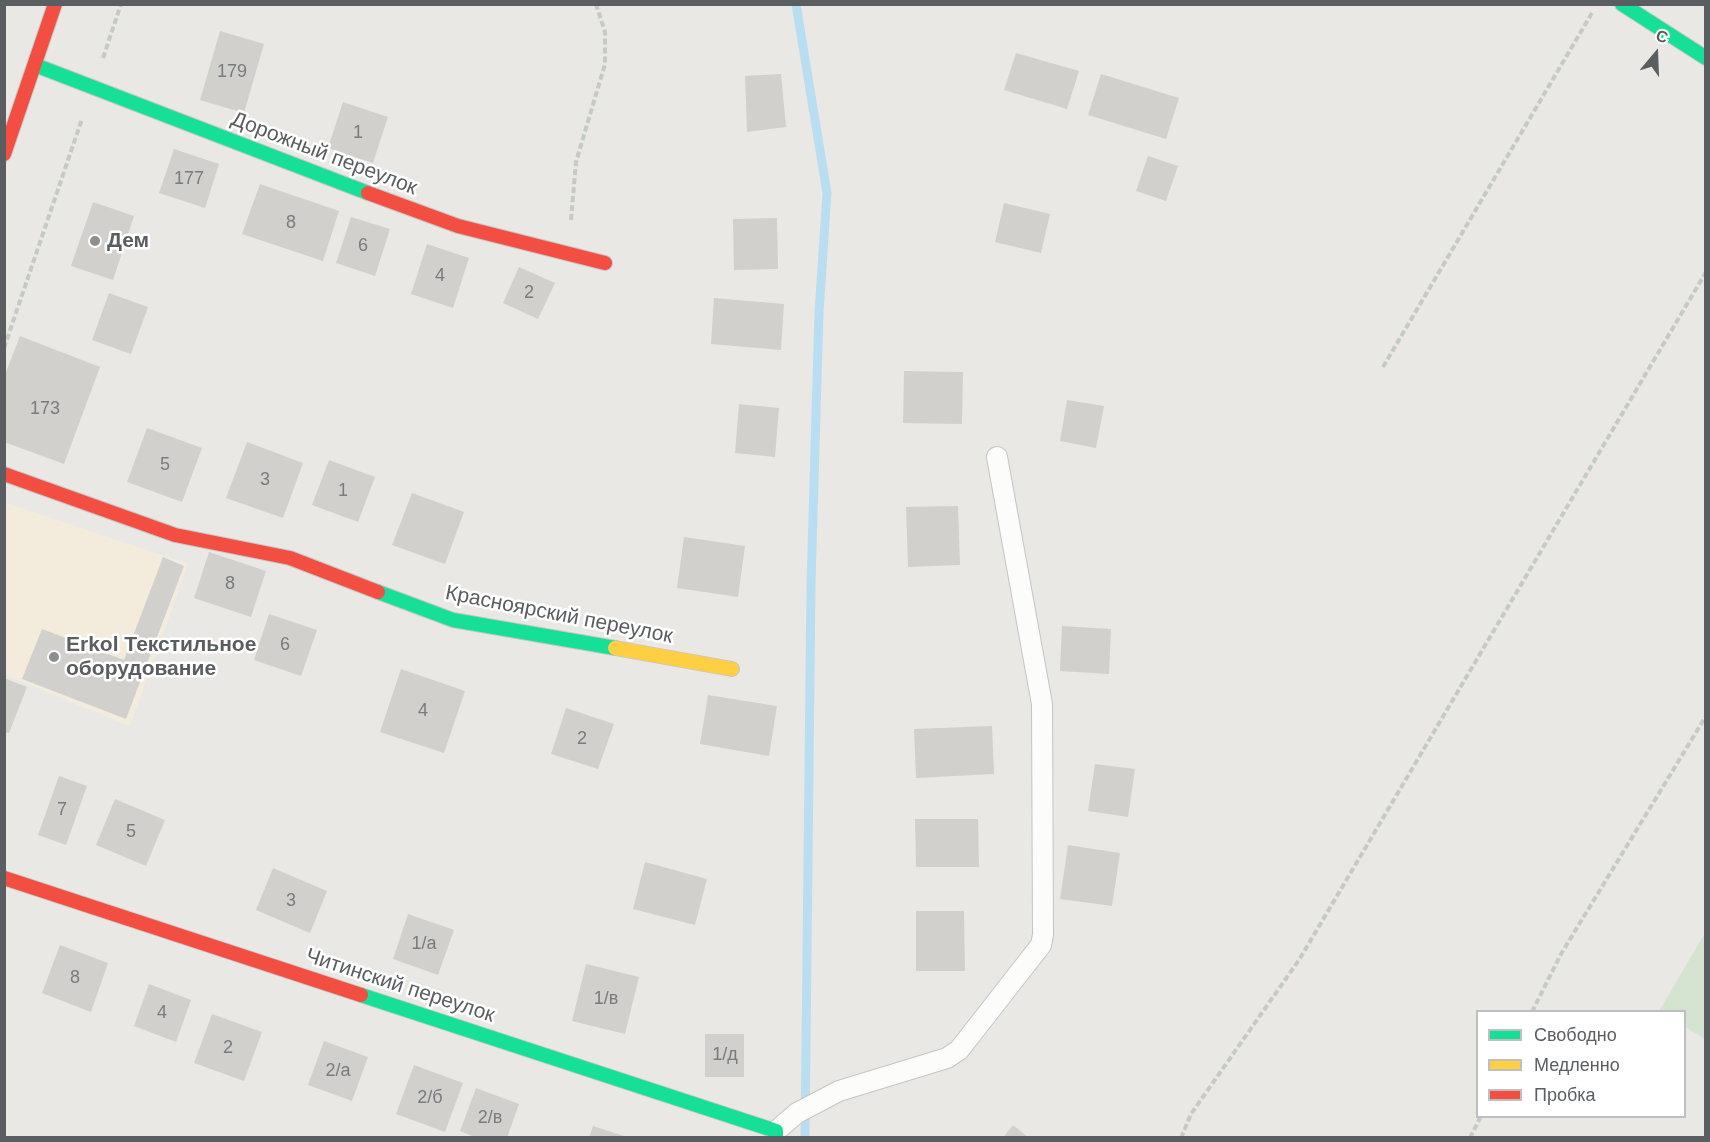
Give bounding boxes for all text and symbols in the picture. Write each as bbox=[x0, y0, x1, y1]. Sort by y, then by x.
north arrow bbox=[1626, 24, 1686, 84]
text: С bbox=[1654, 27, 1670, 46]
house number: 179 bbox=[217, 61, 247, 83]
street label: Дорожный переулок bbox=[227, 107, 421, 201]
house number: 1 bbox=[353, 122, 363, 144]
house number: 177 bbox=[174, 168, 204, 190]
house number: 8 bbox=[286, 212, 296, 234]
place label: Дем bbox=[107, 228, 149, 254]
marker: Дем bbox=[88, 234, 102, 248]
house number: 6 bbox=[358, 235, 368, 257]
house number: 4 bbox=[435, 265, 445, 287]
house number: 2 bbox=[524, 282, 534, 304]
house number: 173 bbox=[30, 398, 60, 420]
house number: 5 bbox=[160, 454, 170, 476]
house number: 3 bbox=[260, 469, 270, 491]
house number: 1 bbox=[338, 480, 348, 502]
house number: 8 bbox=[225, 573, 235, 595]
street label: Красноярский переулок bbox=[443, 581, 675, 649]
place label: Erkol Текстильное оборудование bbox=[66, 632, 256, 682]
house number: 6 bbox=[280, 634, 290, 656]
marker: Erkol Текстильное оборудование bbox=[47, 650, 61, 664]
house number: 4 bbox=[418, 700, 428, 722]
house number: 2 bbox=[577, 728, 587, 750]
house number: 7 bbox=[57, 799, 67, 821]
house number: 5 bbox=[126, 821, 136, 843]
house number: 3 bbox=[286, 890, 296, 912]
house number: 1/а bbox=[411, 933, 437, 955]
street label: Читинский переулок bbox=[302, 944, 498, 1028]
house number: 8 bbox=[70, 967, 80, 989]
house number: 1/в bbox=[594, 988, 618, 1010]
house number: 4 bbox=[157, 1002, 167, 1024]
legend bbox=[1476, 1010, 1686, 1118]
text: Свободно bbox=[1534, 1025, 1617, 1045]
house number: 2 bbox=[223, 1037, 233, 1059]
house number: 1/д bbox=[712, 1044, 738, 1066]
text: Медленно bbox=[1534, 1055, 1620, 1075]
house number: 2/а bbox=[325, 1060, 351, 1082]
text: Пробка bbox=[1534, 1085, 1596, 1105]
house number: 2/б bbox=[417, 1087, 443, 1109]
house number: 2/в bbox=[478, 1107, 502, 1129]

